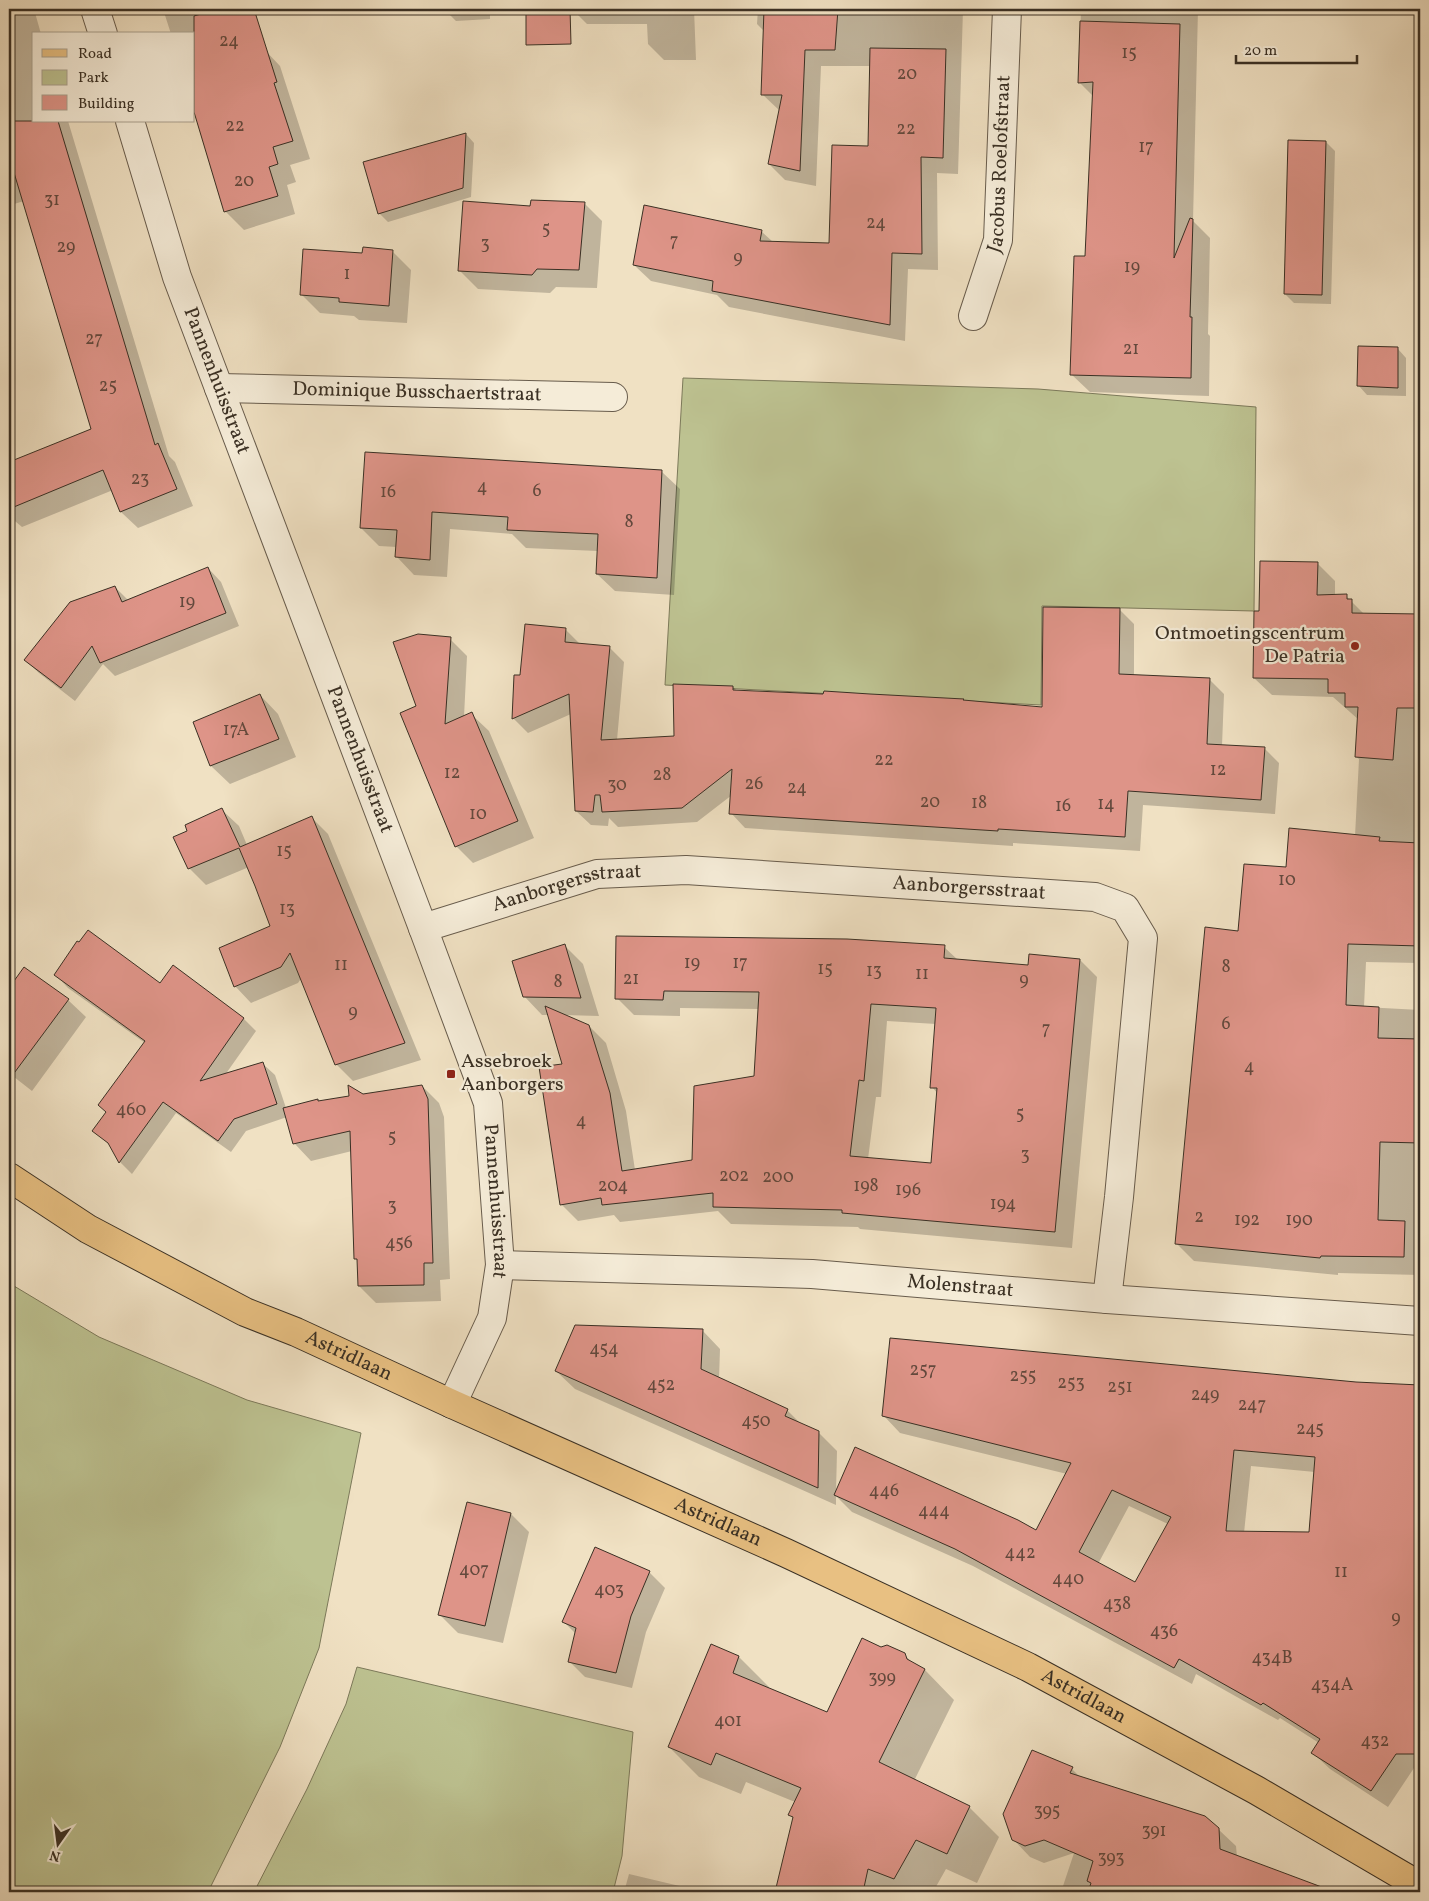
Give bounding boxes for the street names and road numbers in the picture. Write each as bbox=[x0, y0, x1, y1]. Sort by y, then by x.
street label: Jacobus Roelofstraat bbox=[981, 74, 1018, 257]
street label: Pannenhuisstraat bbox=[176, 303, 257, 459]
street label: Dominique Busschaertstraat bbox=[292, 376, 542, 409]
street label: Pannenhuisstraat bbox=[319, 682, 400, 837]
street label: Aanborgersstraat bbox=[489, 858, 642, 920]
street label: Aanborgersstraat bbox=[892, 870, 1047, 908]
street label: Pannenhuisstraat bbox=[476, 1123, 514, 1281]
street label: Molenstraat bbox=[906, 1268, 1015, 1305]
street label: Astridlaan bbox=[301, 1324, 397, 1389]
street label: Astridlaan bbox=[670, 1491, 766, 1554]
street label: Astridlaan bbox=[1036, 1662, 1131, 1731]

